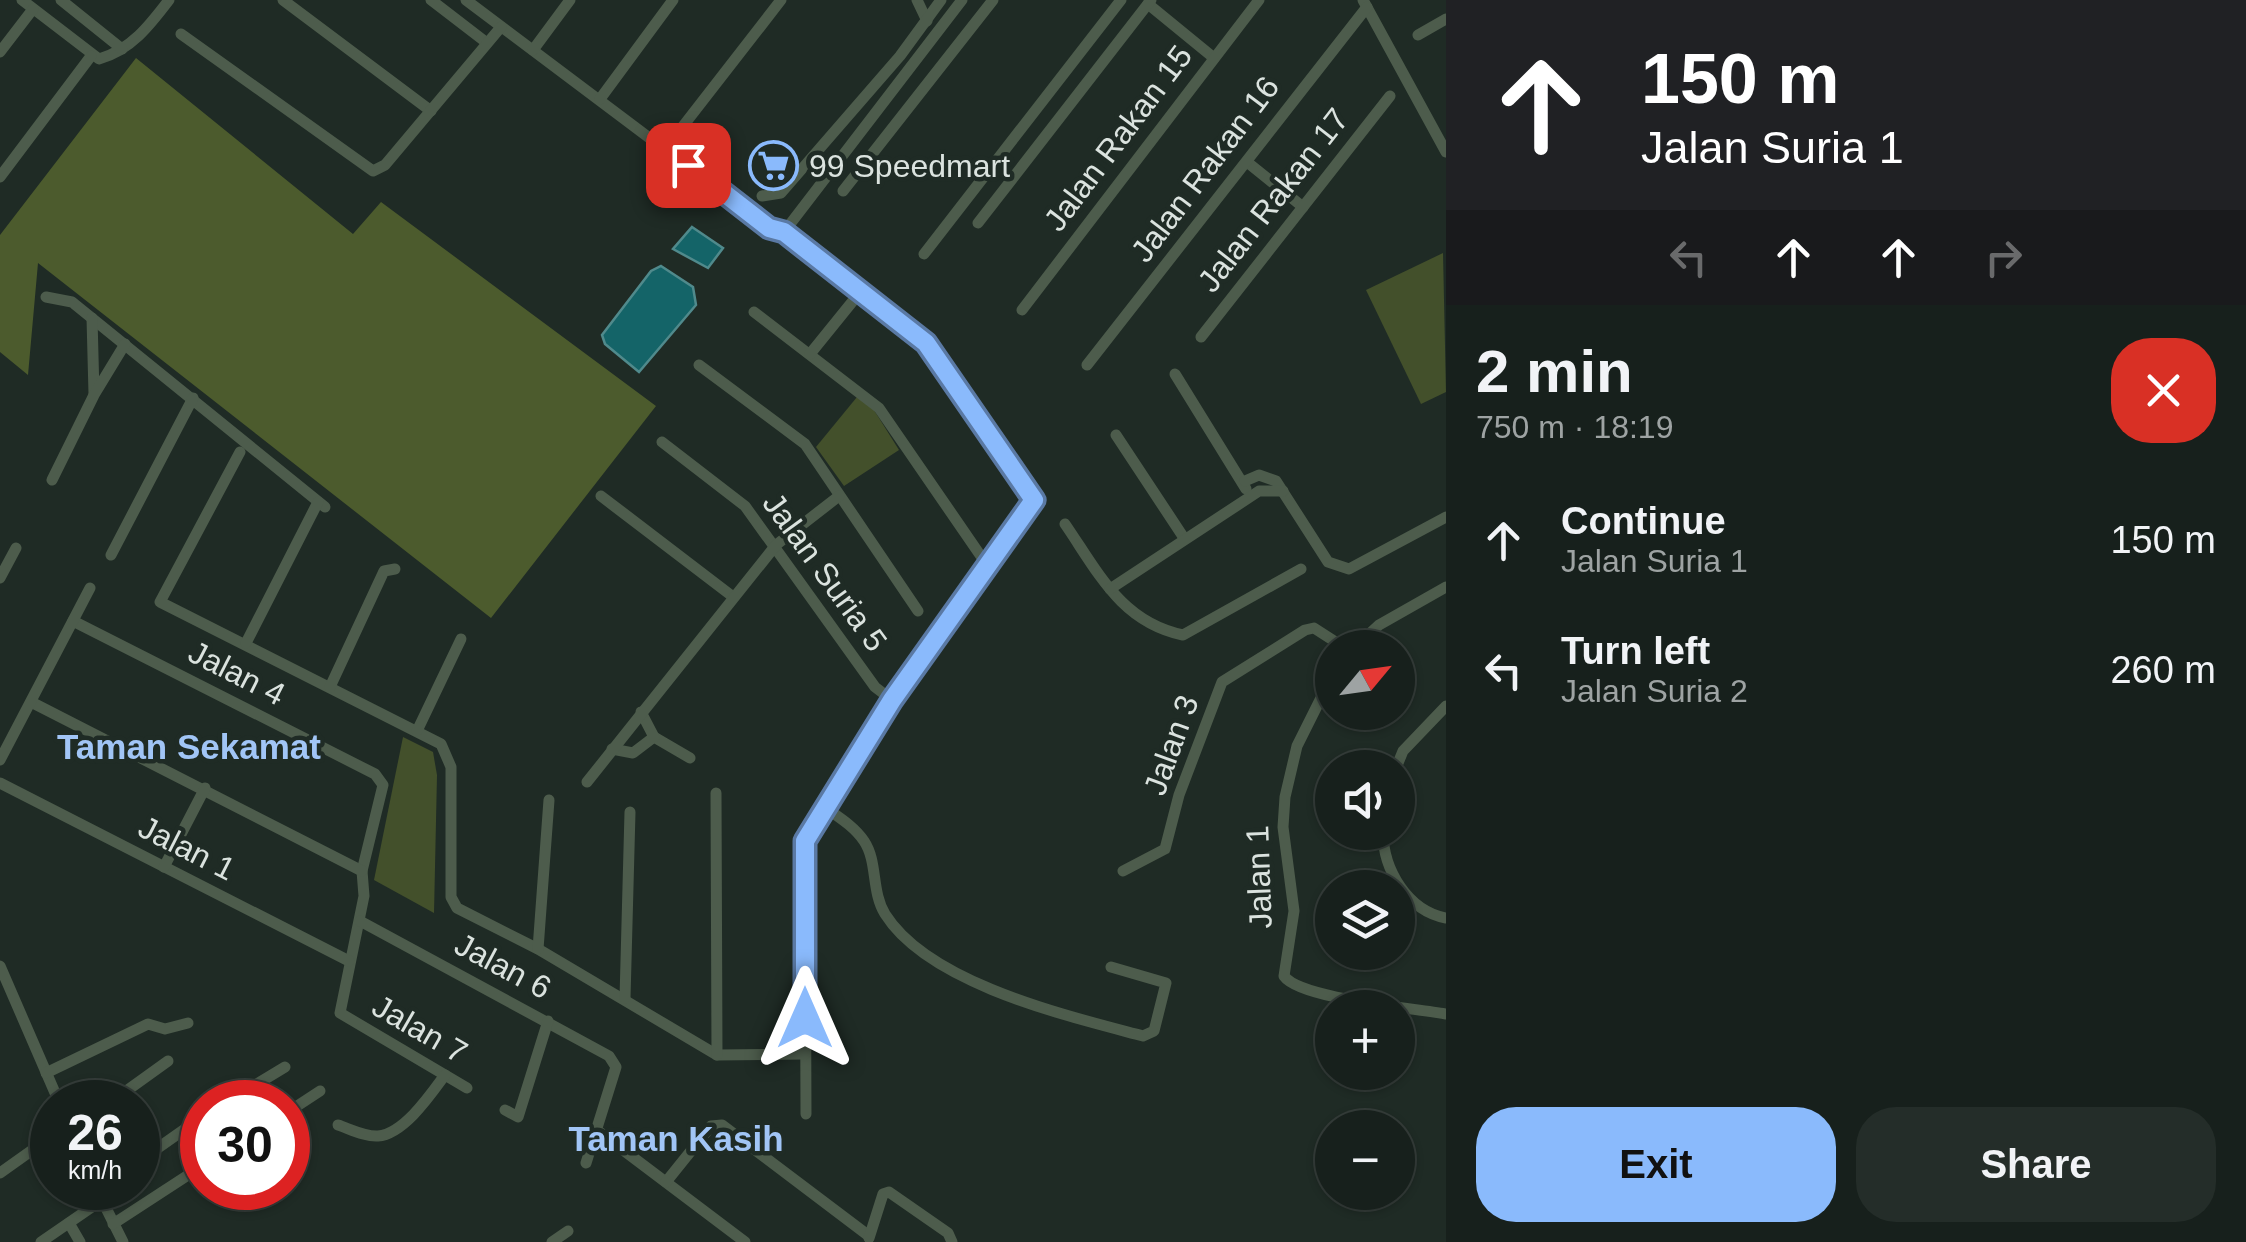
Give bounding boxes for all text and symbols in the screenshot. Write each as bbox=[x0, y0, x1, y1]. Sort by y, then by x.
street label: Jalan Rakan 15 bbox=[1037, 38, 1199, 238]
icon: ahead bbox=[1476, 40, 1606, 170]
text: 150 m bbox=[1641, 40, 1839, 118]
street label: Jalan Rakan 16 bbox=[1124, 69, 1286, 269]
street label: Jalan Rakan 17 bbox=[1190, 101, 1356, 299]
text: Jalan Suria 1 bbox=[1641, 122, 1904, 173]
pin bbox=[646, 123, 731, 208]
icon: arrive bbox=[661, 138, 716, 193]
supermarket icon: 99 Speedmart bbox=[748, 140, 800, 192]
place label: 99 Speedmart bbox=[809, 148, 1010, 184]
icon: left bbox=[1661, 230, 1716, 285]
icon: ahead bbox=[1766, 230, 1821, 285]
icon: ahead bbox=[1871, 230, 1926, 285]
icon: right bbox=[1976, 230, 2031, 285]
text: 2 min bbox=[1476, 338, 1633, 405]
button: close bbox=[2111, 338, 2216, 443]
text: 750 m · 18:19 bbox=[1476, 409, 1673, 445]
street label: Jalan Suria 5 bbox=[756, 486, 894, 658]
text: Continue bbox=[1561, 500, 1726, 542]
icon: ahead bbox=[1476, 513, 1531, 568]
text: 150 m bbox=[2110, 519, 2216, 561]
text: Jalan Suria 1 bbox=[1561, 543, 1748, 579]
north arrow bbox=[1315, 630, 1415, 730]
map controls bbox=[1315, 630, 1415, 1210]
text: Turn left bbox=[1561, 630, 1710, 672]
street label: Jalan 4 bbox=[183, 634, 291, 712]
icon: left bbox=[1476, 643, 1531, 698]
text: 260 m bbox=[2110, 649, 2216, 691]
text: Jalan Suria 2 bbox=[1561, 673, 1748, 709]
street label: Jalan 3 bbox=[1136, 690, 1206, 800]
district label: Taman Sekamat bbox=[57, 727, 321, 766]
button: sound bbox=[1315, 750, 1415, 850]
street label: Jalan 1 bbox=[133, 809, 241, 887]
street label: Jalan 1 bbox=[1239, 825, 1279, 929]
button: layers bbox=[1315, 870, 1415, 970]
street label: Jalan 6 bbox=[449, 926, 557, 1006]
position arrow bbox=[753, 966, 857, 1070]
street label: Jalan 7 bbox=[366, 988, 474, 1070]
button: + bbox=[1315, 990, 1415, 1090]
speed limit sign: 30 bbox=[180, 1080, 310, 1210]
text: 26 bbox=[67, 1105, 123, 1161]
button: Exit bbox=[1476, 1107, 1836, 1222]
button: Share bbox=[1856, 1107, 2216, 1222]
button: − bbox=[1315, 1110, 1415, 1210]
district label: Taman Kasih bbox=[568, 1119, 784, 1158]
text: km/h bbox=[68, 1156, 122, 1184]

